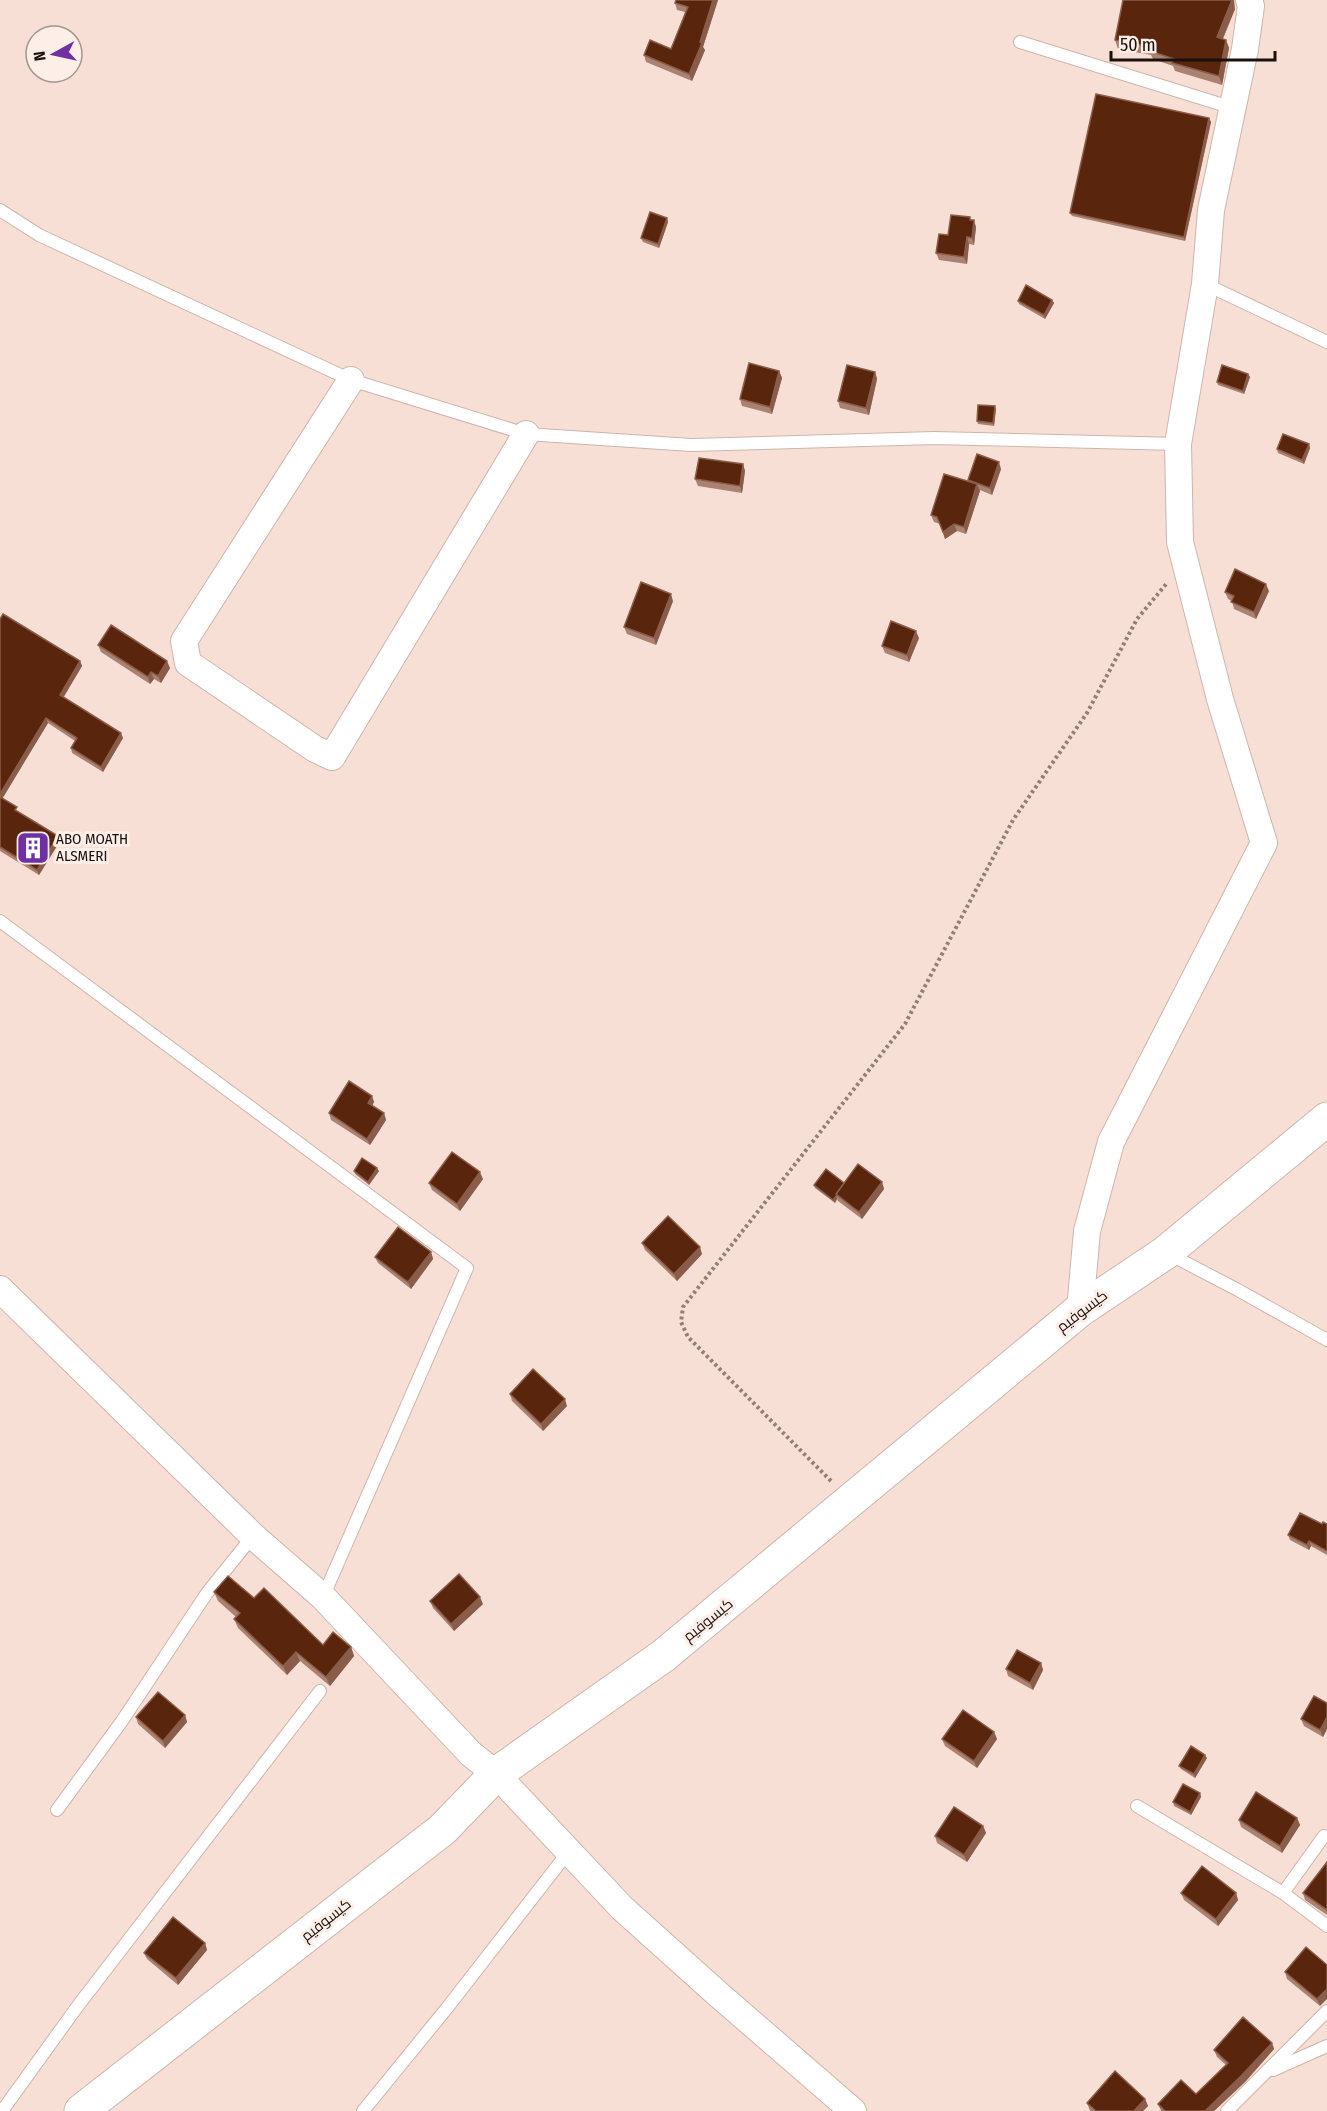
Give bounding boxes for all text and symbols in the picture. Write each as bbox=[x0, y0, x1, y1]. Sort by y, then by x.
north arrow bbox=[24, 24, 84, 84]
scale bar bbox=[1111, 24, 1274, 62]
text: 50 m bbox=[1120, 34, 1156, 56]
text: N bbox=[30, 50, 50, 62]
building icon: ABO MOATH ALSMERI bbox=[15, 830, 51, 866]
place label: ABO MOATH ALSMERI bbox=[56, 830, 128, 865]
street label: كيسوفيم bbox=[1053, 1286, 1111, 1337]
street label: كيسوفيم bbox=[680, 1595, 737, 1646]
street label: كيسوفيم bbox=[297, 1895, 355, 1946]

